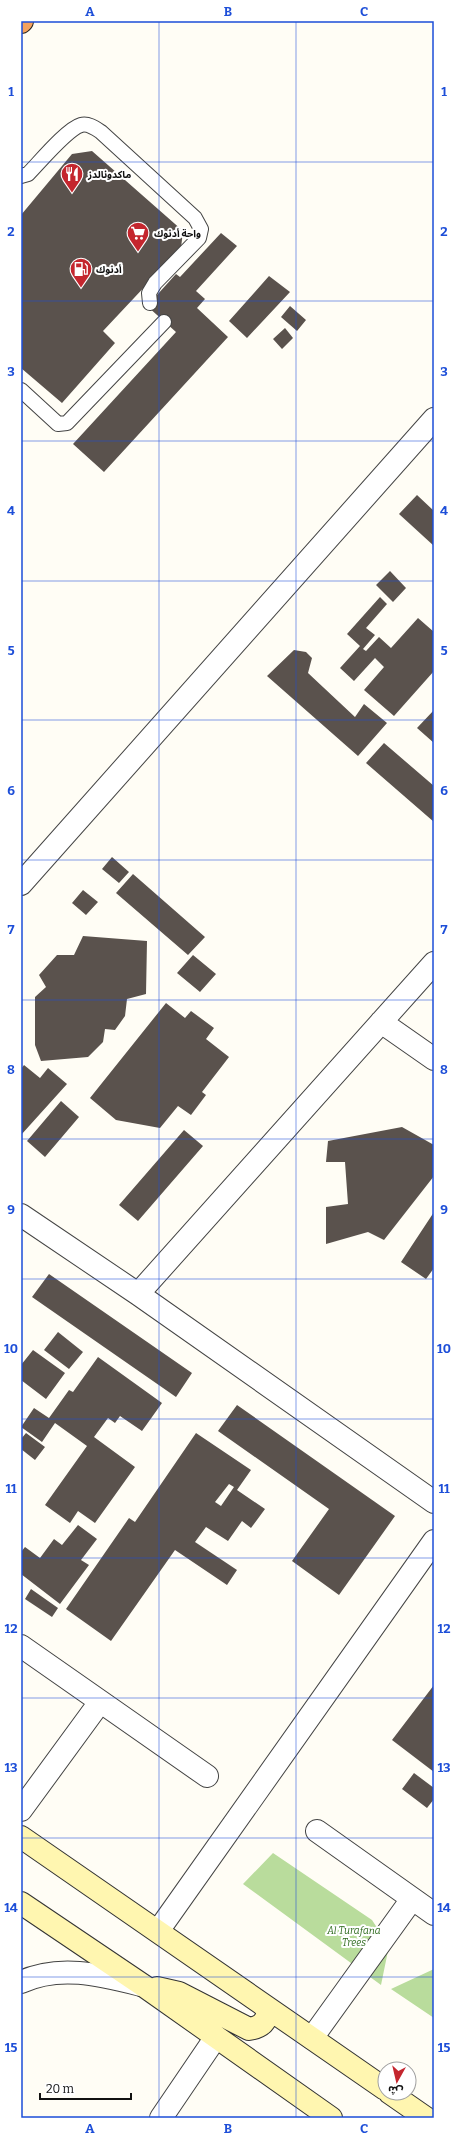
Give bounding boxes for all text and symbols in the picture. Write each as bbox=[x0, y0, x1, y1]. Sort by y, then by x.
text: A bbox=[85, 4, 95, 19]
text: B bbox=[224, 4, 232, 19]
text: C bbox=[360, 4, 368, 19]
text: 1 bbox=[8, 84, 14, 99]
text: 1 bbox=[441, 84, 447, 99]
restaurant icon: ماكدونالدز bbox=[59, 161, 85, 194]
place label: ماكدونالدز bbox=[87, 169, 132, 181]
supermarket icon: واحة أدنوك bbox=[125, 220, 151, 253]
text: 2 bbox=[7, 224, 15, 239]
text: 2 bbox=[440, 224, 448, 239]
place label: واحة أدنوك bbox=[154, 228, 201, 240]
fuel station icon: أدنوك bbox=[68, 256, 94, 289]
place label: أدنوك bbox=[96, 264, 122, 276]
text: 3 bbox=[7, 364, 15, 379]
text: 3 bbox=[440, 364, 448, 379]
text: 4 bbox=[7, 503, 15, 518]
text: 4 bbox=[440, 503, 448, 518]
text: 5 bbox=[7, 643, 15, 658]
text: 5 bbox=[440, 643, 448, 658]
text: 6 bbox=[7, 783, 15, 798]
text: 6 bbox=[440, 783, 448, 798]
text: 7 bbox=[8, 922, 15, 937]
text: 7 bbox=[441, 922, 448, 937]
text: 8 bbox=[7, 1062, 15, 1077]
text: 8 bbox=[440, 1062, 448, 1077]
text: 9 bbox=[7, 1202, 15, 1217]
text: 9 bbox=[440, 1202, 448, 1217]
text: 10 bbox=[4, 1341, 18, 1356]
text: 10 bbox=[437, 1341, 451, 1356]
text: 11 bbox=[5, 1481, 17, 1496]
text: 11 bbox=[438, 1481, 450, 1496]
text: 12 bbox=[5, 1621, 17, 1636]
text: 12 bbox=[438, 1621, 450, 1636]
text: 13 bbox=[4, 1760, 18, 1775]
text: 13 bbox=[437, 1760, 451, 1775]
text: 14 bbox=[4, 1900, 18, 1915]
text: 14 bbox=[437, 1900, 451, 1915]
park label: Al Turafana Trees bbox=[326, 1925, 381, 1949]
text: 15 bbox=[5, 2040, 17, 2055]
text: 15 bbox=[438, 2040, 450, 2055]
north arrow bbox=[377, 2061, 417, 2101]
scale bar bbox=[40, 2075, 131, 2101]
text: 20 m bbox=[46, 2082, 75, 2096]
text: ش bbox=[387, 2083, 404, 2098]
text: A bbox=[85, 2121, 95, 2136]
text: B bbox=[224, 2121, 232, 2136]
text: C bbox=[360, 2121, 368, 2136]

